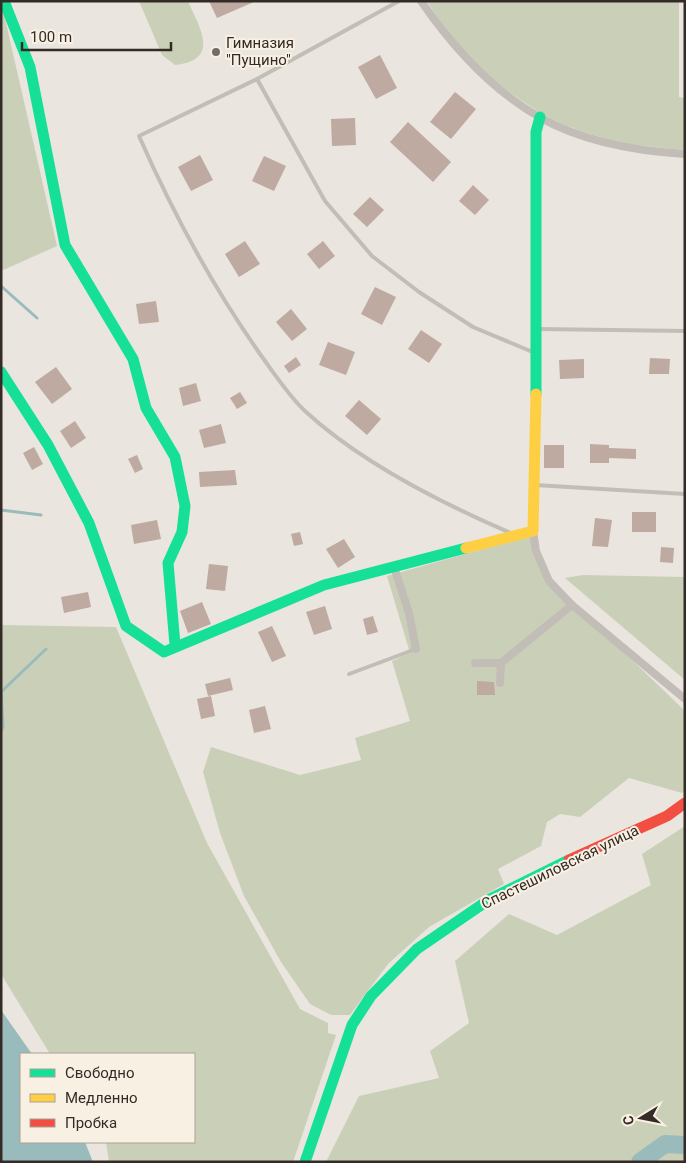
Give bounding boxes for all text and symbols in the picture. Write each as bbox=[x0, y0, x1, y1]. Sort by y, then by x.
scale bar bbox=[22, 20, 171, 52]
text: 100 m bbox=[30, 28, 72, 46]
place label: Гимназия "Пущино" bbox=[226, 34, 294, 69]
marker: Гимназия "Пущино" bbox=[210, 46, 222, 58]
street label: Спастешиловская улица bbox=[478, 821, 642, 913]
legend bbox=[20, 1053, 195, 1143]
text: Свободно bbox=[65, 1064, 134, 1082]
text: Медленно bbox=[65, 1089, 138, 1107]
north arrow bbox=[616, 1093, 666, 1143]
text: Пробка bbox=[65, 1114, 117, 1132]
text: С bbox=[620, 1114, 637, 1126]

